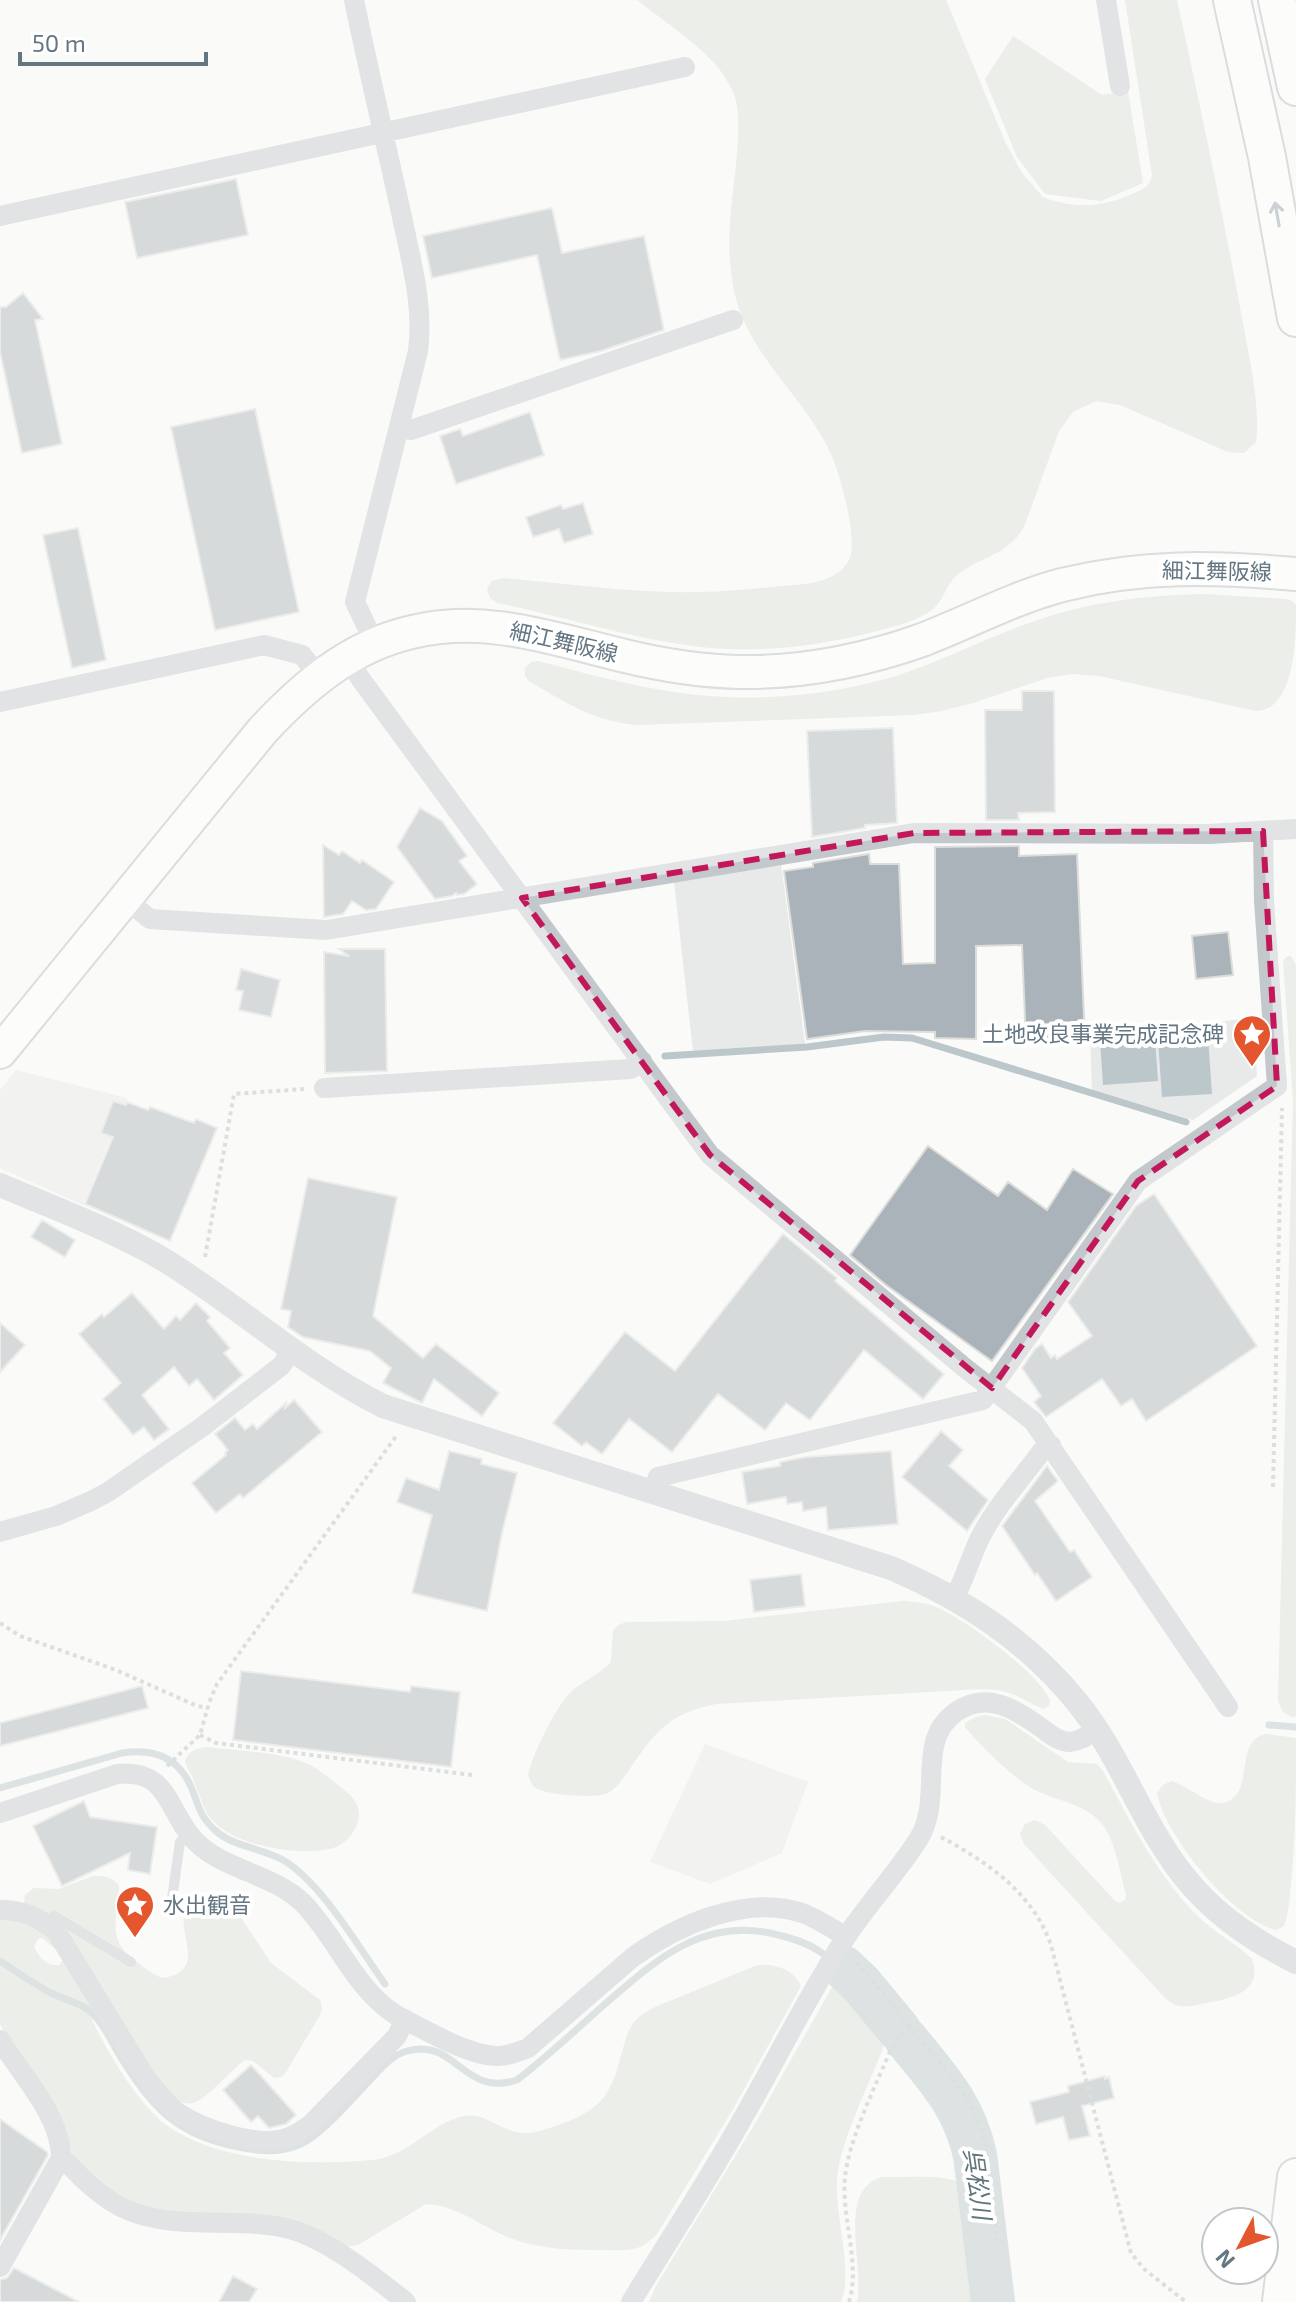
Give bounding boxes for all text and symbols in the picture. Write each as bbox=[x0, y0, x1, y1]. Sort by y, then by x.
scale bar bbox=[20, 16, 206, 66]
text: 50 m bbox=[32, 28, 86, 57]
one-way arrow bbox=[1269, 202, 1284, 227]
street label: 細江舞阪線 bbox=[1162, 556, 1272, 584]
street label: 細江舞阪線 bbox=[508, 616, 621, 666]
place icon: 土地改良事業完成記念碑 bbox=[1231, 1013, 1273, 1068]
place label: 土地改良事業完成記念碑 bbox=[982, 1020, 1224, 1046]
place icon: 水出観音 bbox=[114, 1884, 156, 1939]
place label: 水出観音 bbox=[163, 1891, 251, 1917]
water label: 呉松川 bbox=[959, 2146, 998, 2224]
north arrow bbox=[1200, 2206, 1280, 2286]
text: N bbox=[1209, 2245, 1239, 2274]

